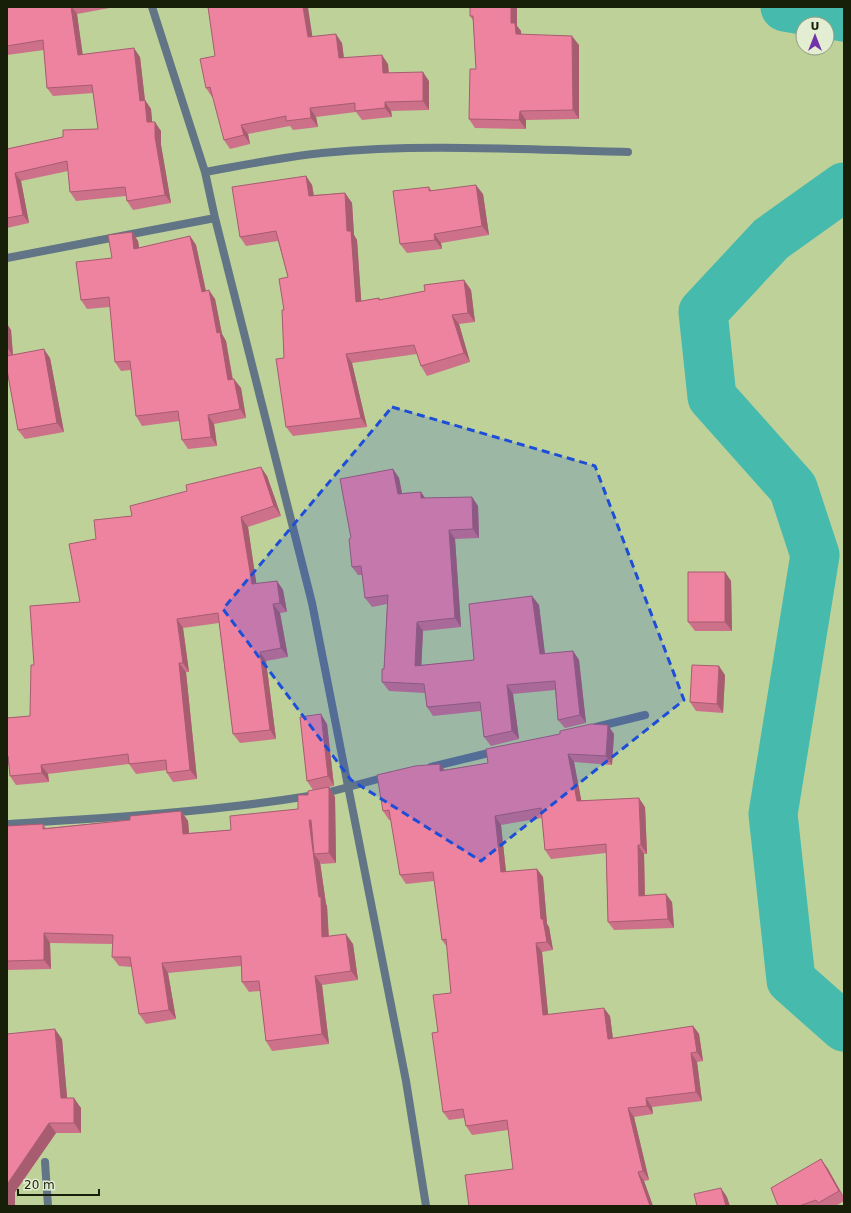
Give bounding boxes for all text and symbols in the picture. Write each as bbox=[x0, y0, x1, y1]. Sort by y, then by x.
north arrow bbox=[795, 16, 835, 56]
text: U bbox=[811, 20, 819, 33]
scale bar bbox=[18, 1171, 99, 1197]
text: 20 m bbox=[24, 1178, 55, 1192]

